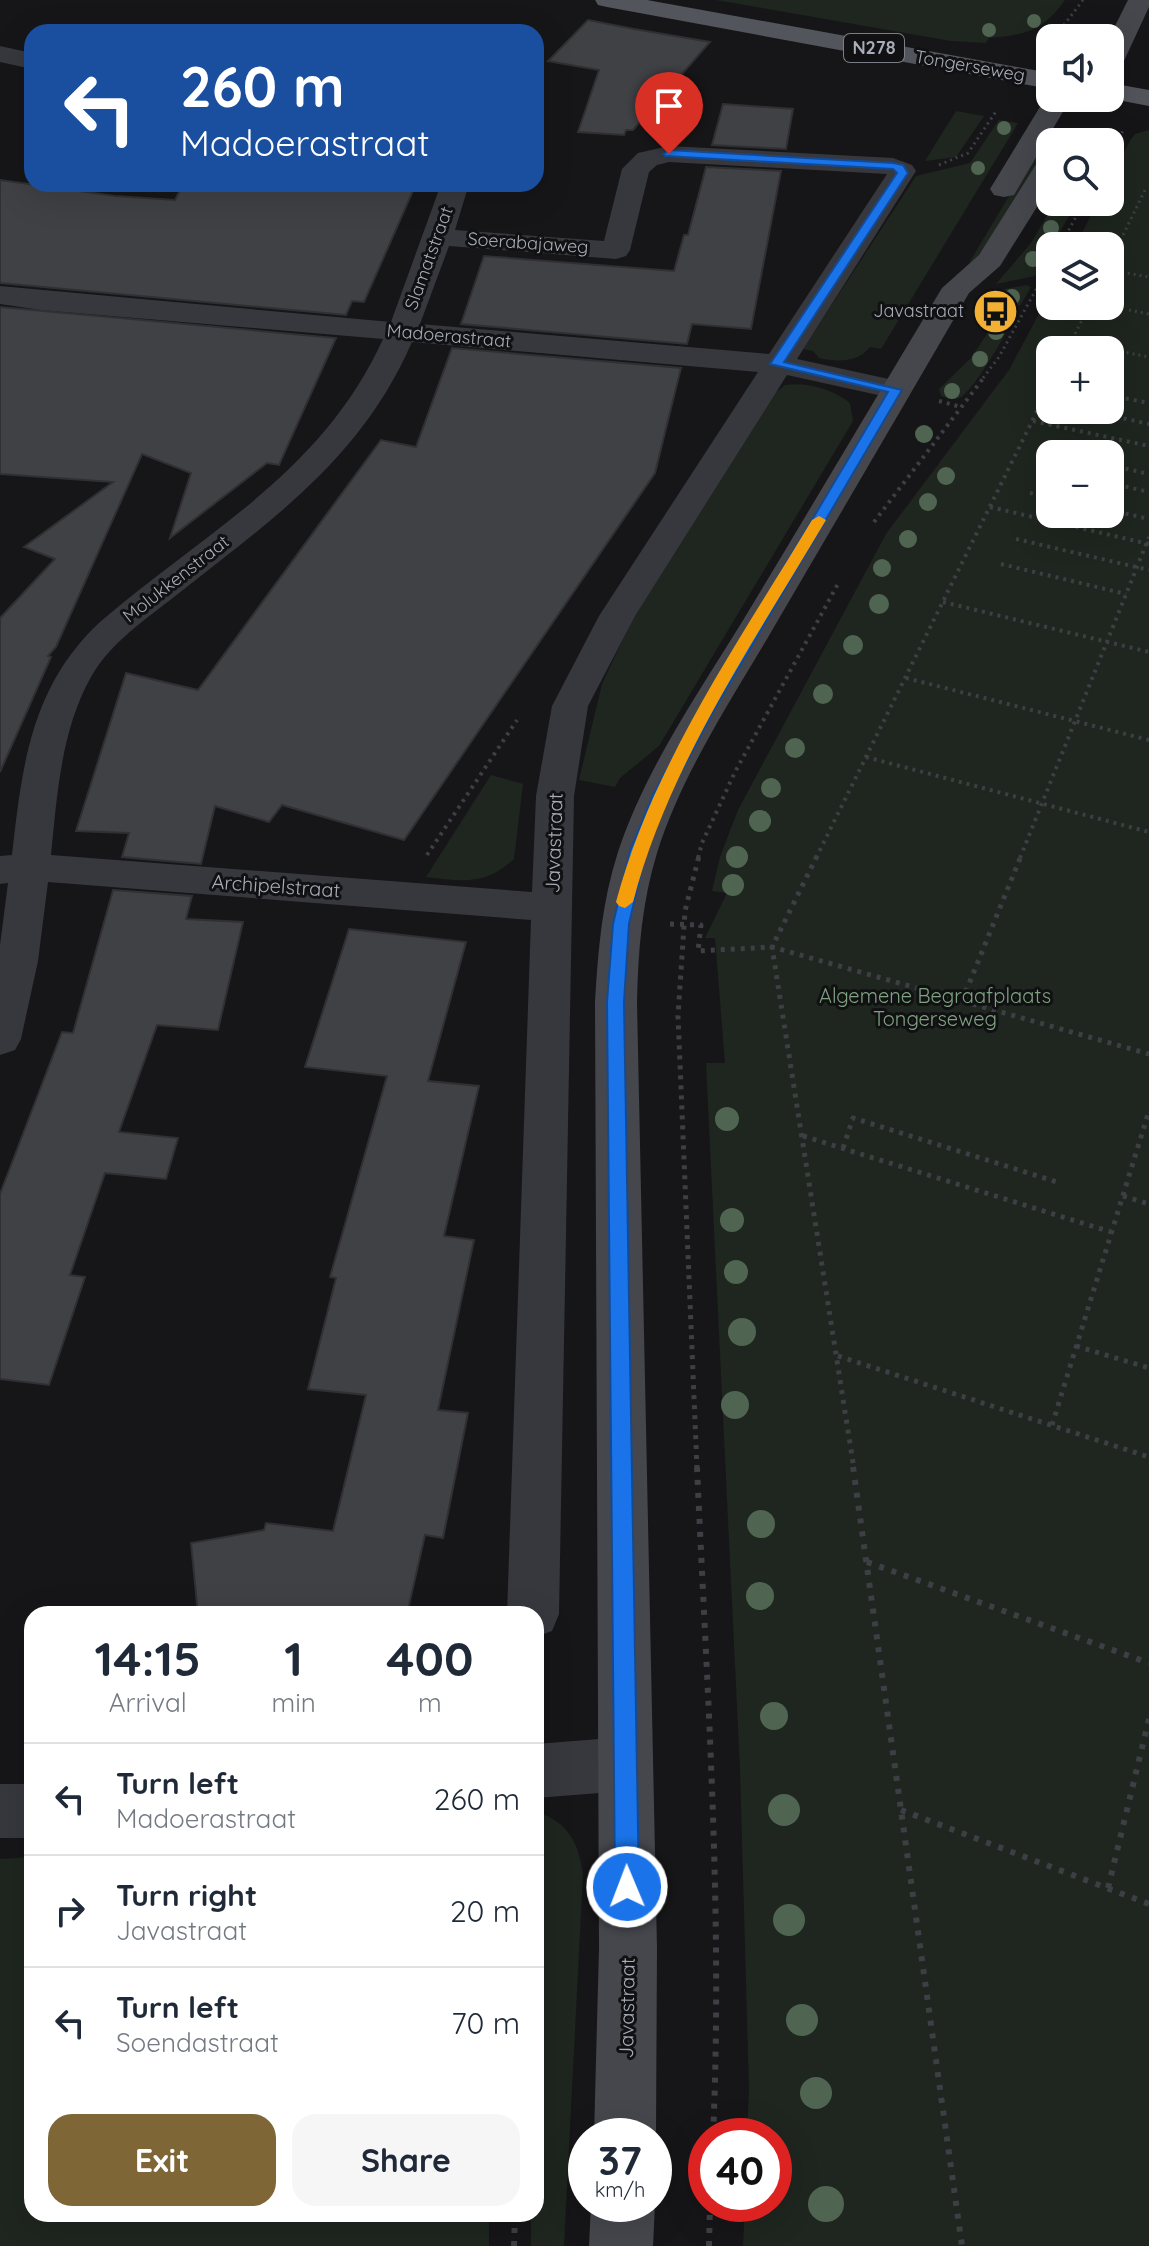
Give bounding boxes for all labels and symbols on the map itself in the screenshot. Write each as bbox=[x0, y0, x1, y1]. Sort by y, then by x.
road number: N278 bbox=[844, 34, 904, 62]
street label: Tongerseweg bbox=[913, 45, 1027, 87]
pin bbox=[635, 72, 703, 154]
street label: Slamatstraat bbox=[399, 203, 458, 313]
street label: Soerabajaweg bbox=[467, 227, 589, 258]
bus stop icon: Javastraat bbox=[971, 287, 1019, 335]
place label: Javastraat bbox=[873, 299, 964, 322]
street label: Madoerastraat bbox=[386, 319, 512, 352]
street label: Molukkenstraat bbox=[118, 530, 234, 627]
street label: Javastraat bbox=[539, 792, 568, 894]
street label: Archipelstraat bbox=[211, 869, 341, 902]
park label: Algemene Begraafplaats Tongerseweg bbox=[819, 983, 1051, 1031]
position arrow bbox=[585, 1845, 669, 1929]
street label: Javastraat bbox=[613, 1957, 640, 2059]
speed limit sign: 40 bbox=[688, 2118, 792, 2222]

